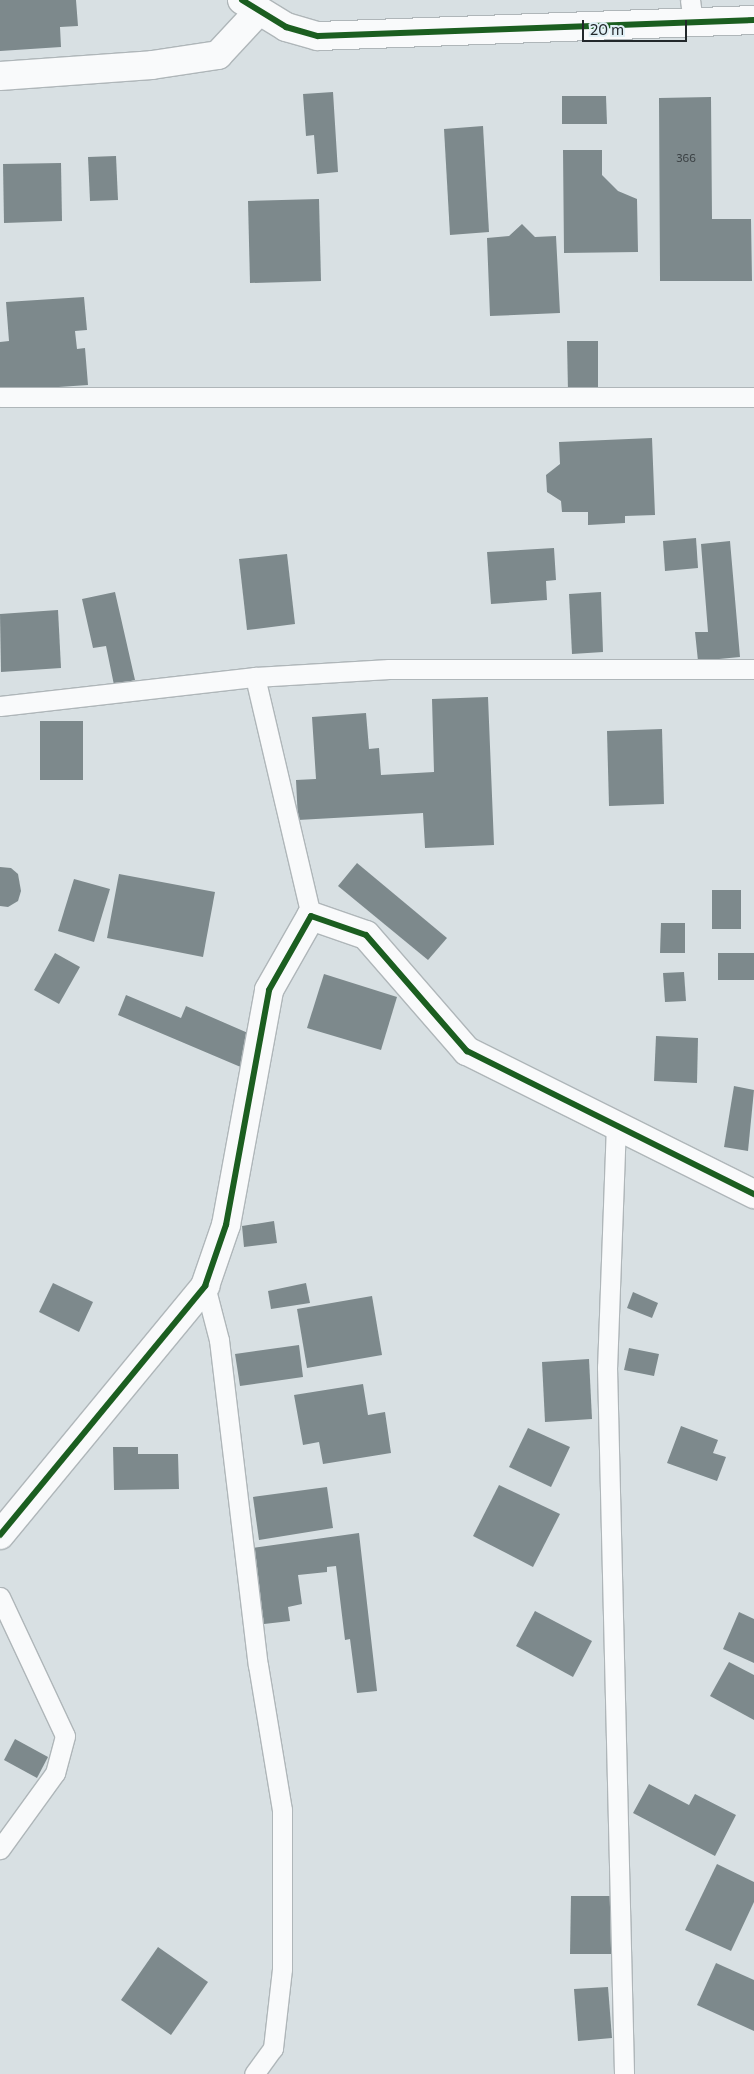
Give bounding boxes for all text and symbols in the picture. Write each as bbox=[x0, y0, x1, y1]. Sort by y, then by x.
scale bar bbox=[584, 10, 689, 42]
text: 20 m bbox=[590, 20, 624, 38]
house number: 366 bbox=[676, 151, 696, 165]

